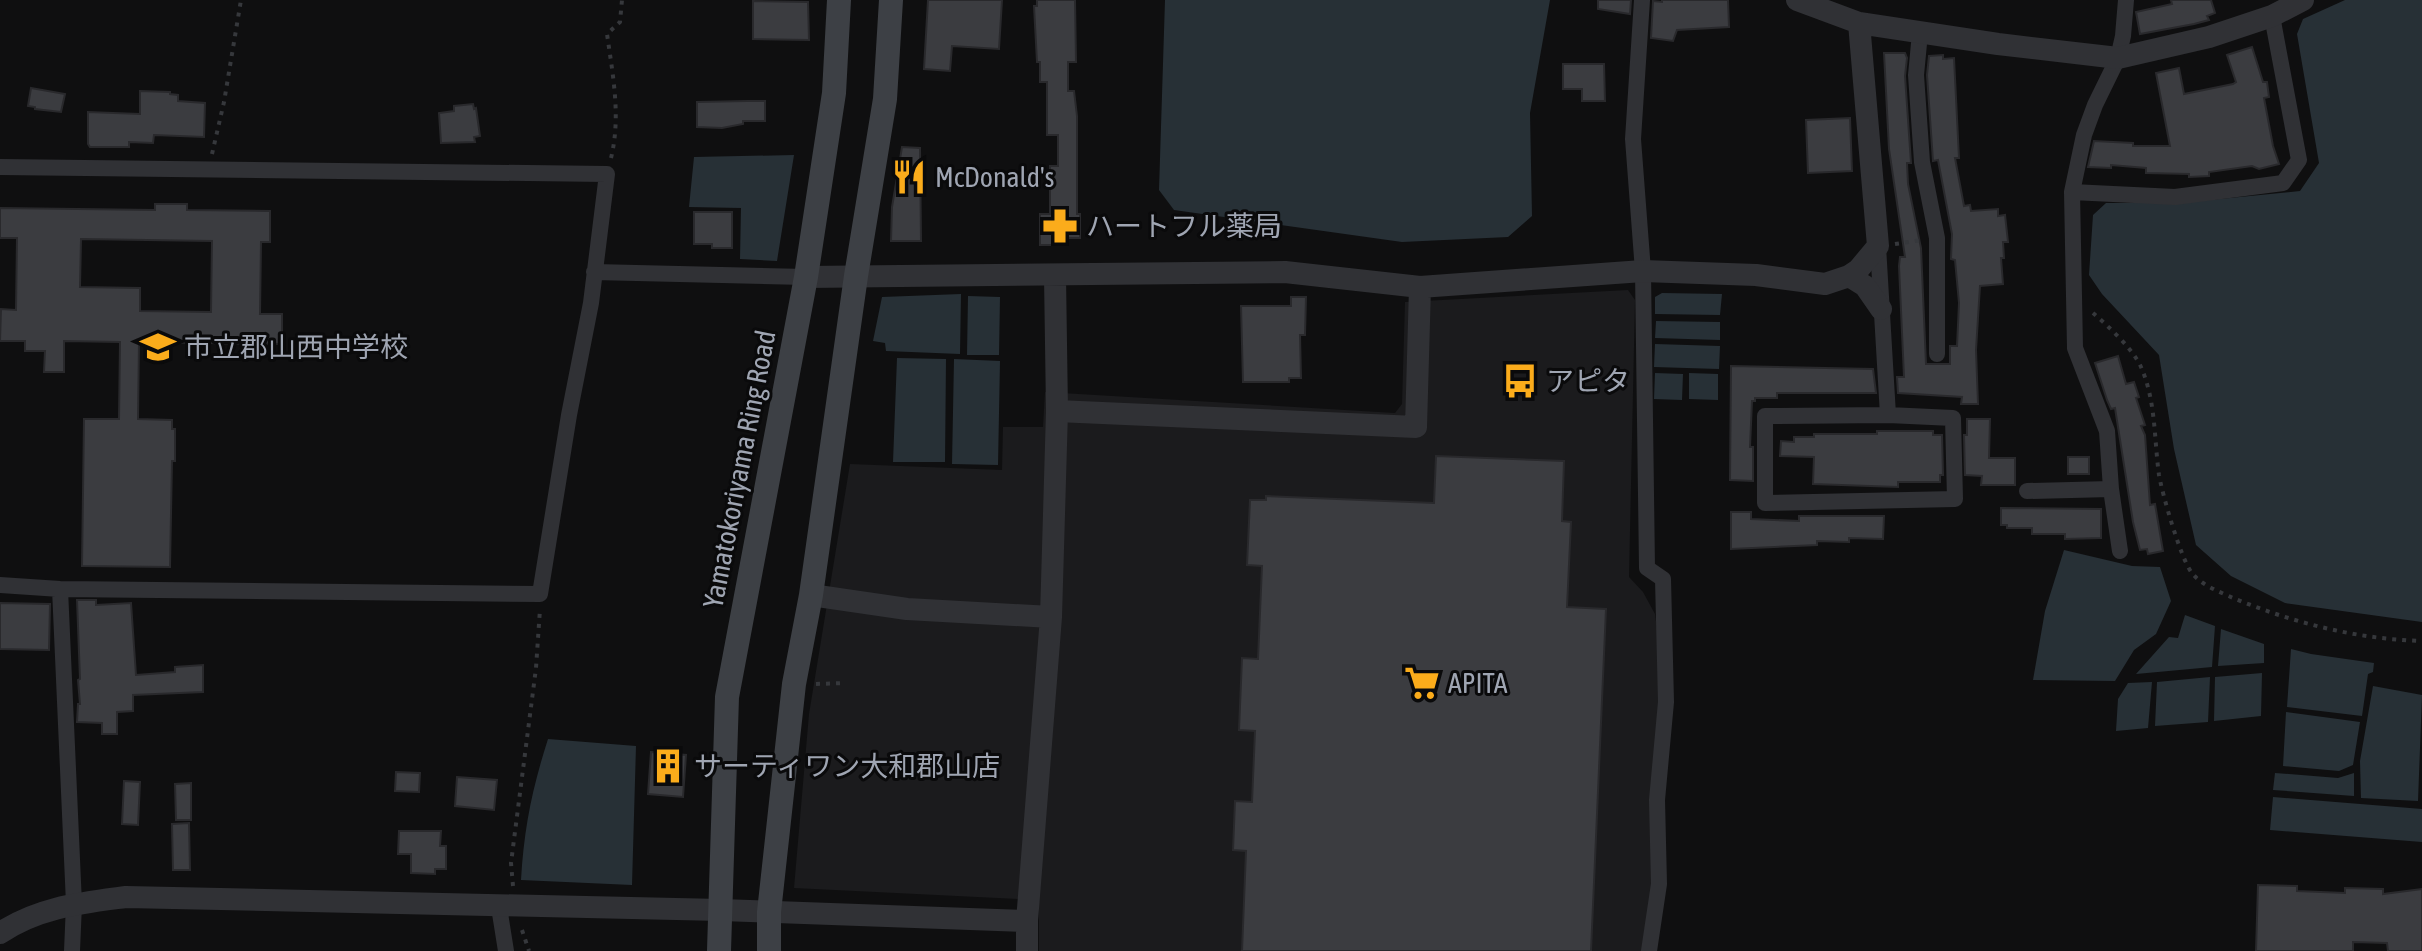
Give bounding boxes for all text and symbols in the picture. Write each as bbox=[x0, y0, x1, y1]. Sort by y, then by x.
restaurant icon: McDonald's bbox=[890, 158, 928, 196]
place label: McDonald's bbox=[935, 161, 1054, 193]
pharmacy icon: ハートフル薬局 bbox=[1041, 207, 1079, 245]
place label: ハートフル薬局 bbox=[1086, 210, 1282, 242]
street label: Yamatokoriyama Ring Road bbox=[696, 327, 782, 611]
school or university icon: 市立郡山西中学校 bbox=[139, 328, 177, 366]
place label: 市立郡山西中学校 bbox=[184, 331, 408, 363]
bus stop icon: アピタ bbox=[1501, 362, 1539, 400]
place label: アピタ bbox=[1546, 365, 1630, 397]
supermarket icon: APITA bbox=[1403, 664, 1441, 702]
place label: APITA bbox=[1448, 667, 1508, 699]
building icon: サーティワン大和郡山店 bbox=[649, 747, 687, 785]
place label: サーティワン大和郡山店 bbox=[694, 750, 1000, 782]

